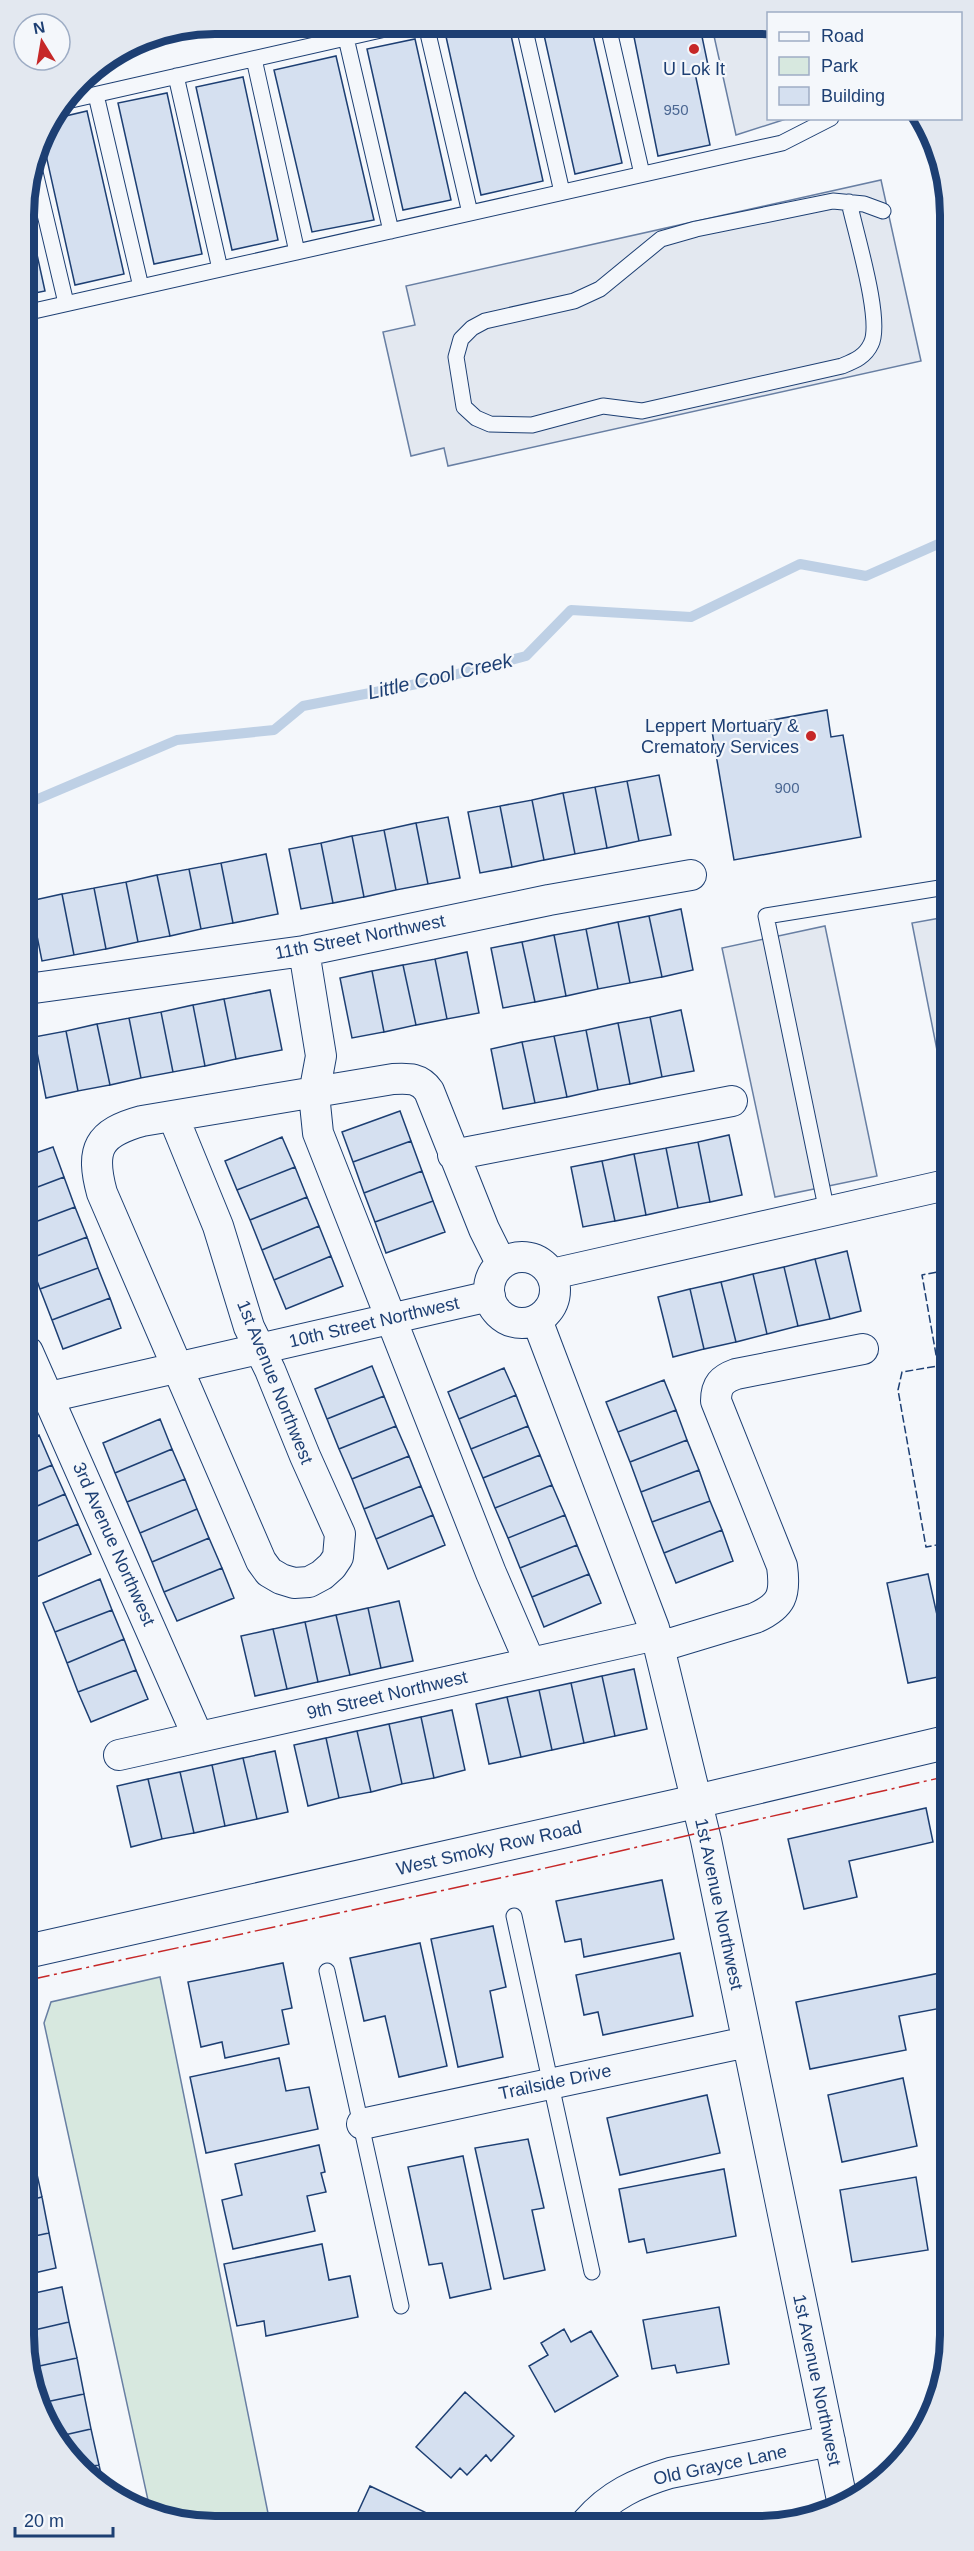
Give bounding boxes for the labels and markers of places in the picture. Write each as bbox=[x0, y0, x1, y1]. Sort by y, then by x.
marker: U Lok It bbox=[687, 42, 701, 56]
place label: U Lok It bbox=[663, 59, 725, 79]
place label: Leppert Mortuary & Crematory Services bbox=[641, 716, 799, 757]
marker: Leppert Mortuary & Crematory Services bbox=[804, 729, 818, 743]

